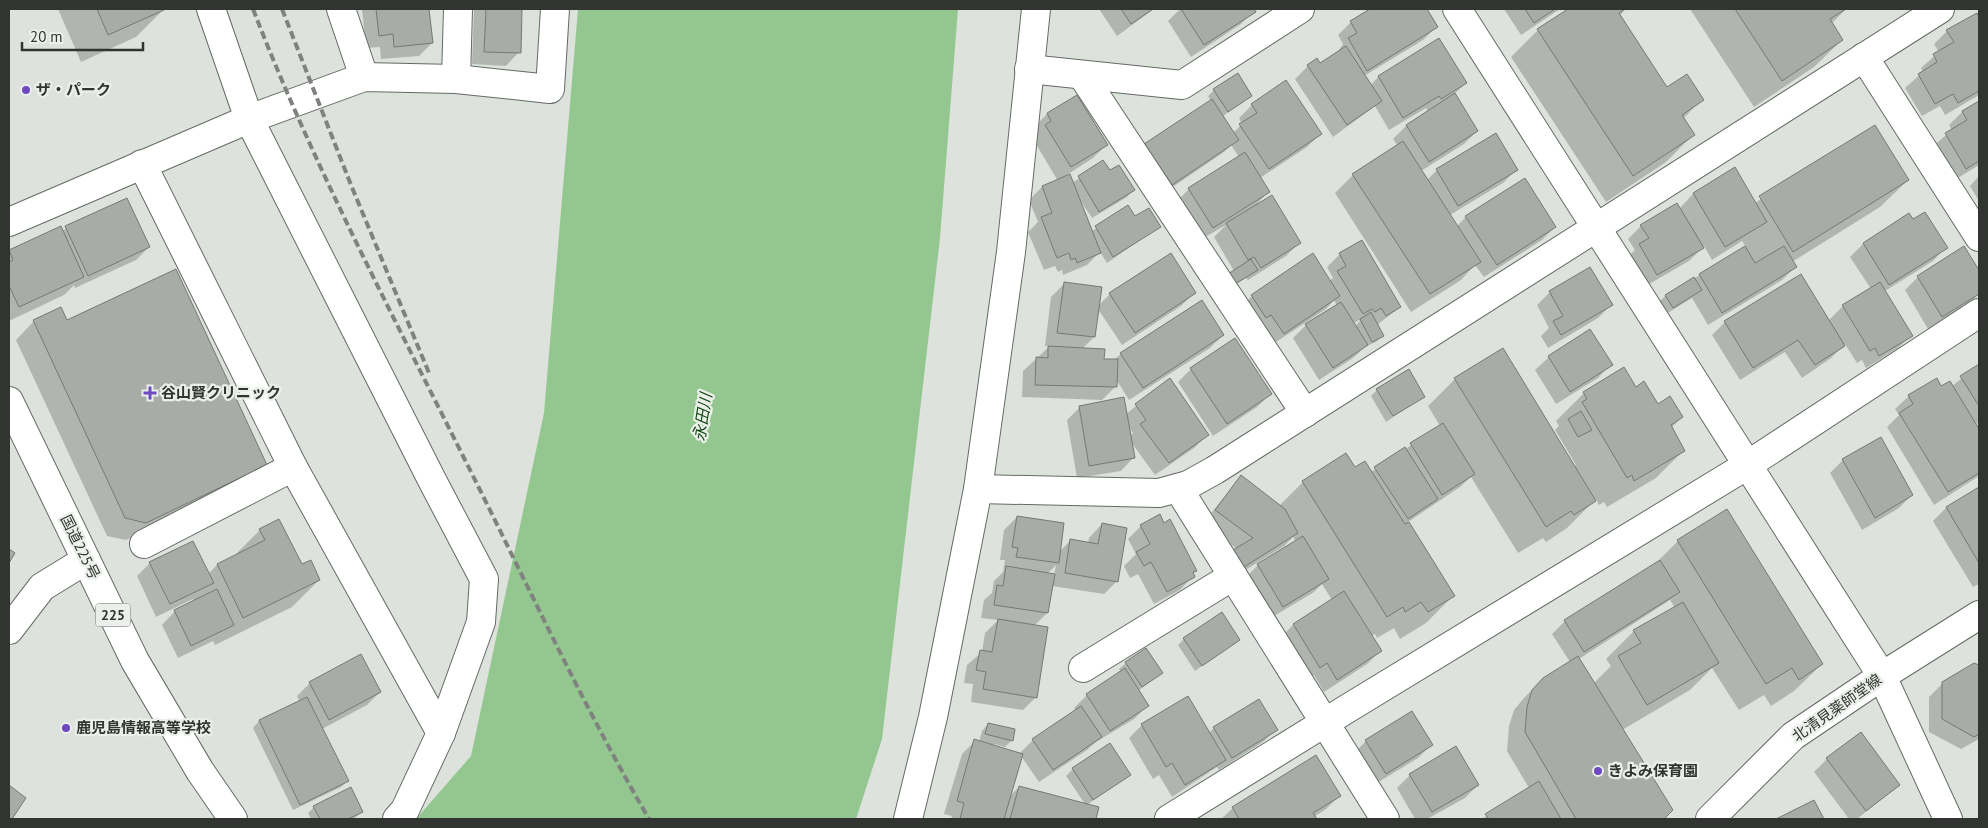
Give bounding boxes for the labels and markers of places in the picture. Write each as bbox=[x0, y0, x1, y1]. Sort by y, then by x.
place label: ザ・パーク bbox=[36, 80, 111, 99]
marker: ザ・パーク bbox=[20, 84, 32, 96]
place label: 谷山賢クリニック bbox=[161, 383, 281, 402]
marker: 谷山賢クリニック bbox=[143, 386, 157, 400]
place label: 鹿児島情報高等学校 bbox=[76, 718, 211, 737]
marker: 鹿児島情報高等学校 bbox=[60, 722, 72, 734]
place label: きよみ保育園 bbox=[1608, 761, 1698, 780]
marker: きよみ保育園 bbox=[1592, 765, 1604, 777]

